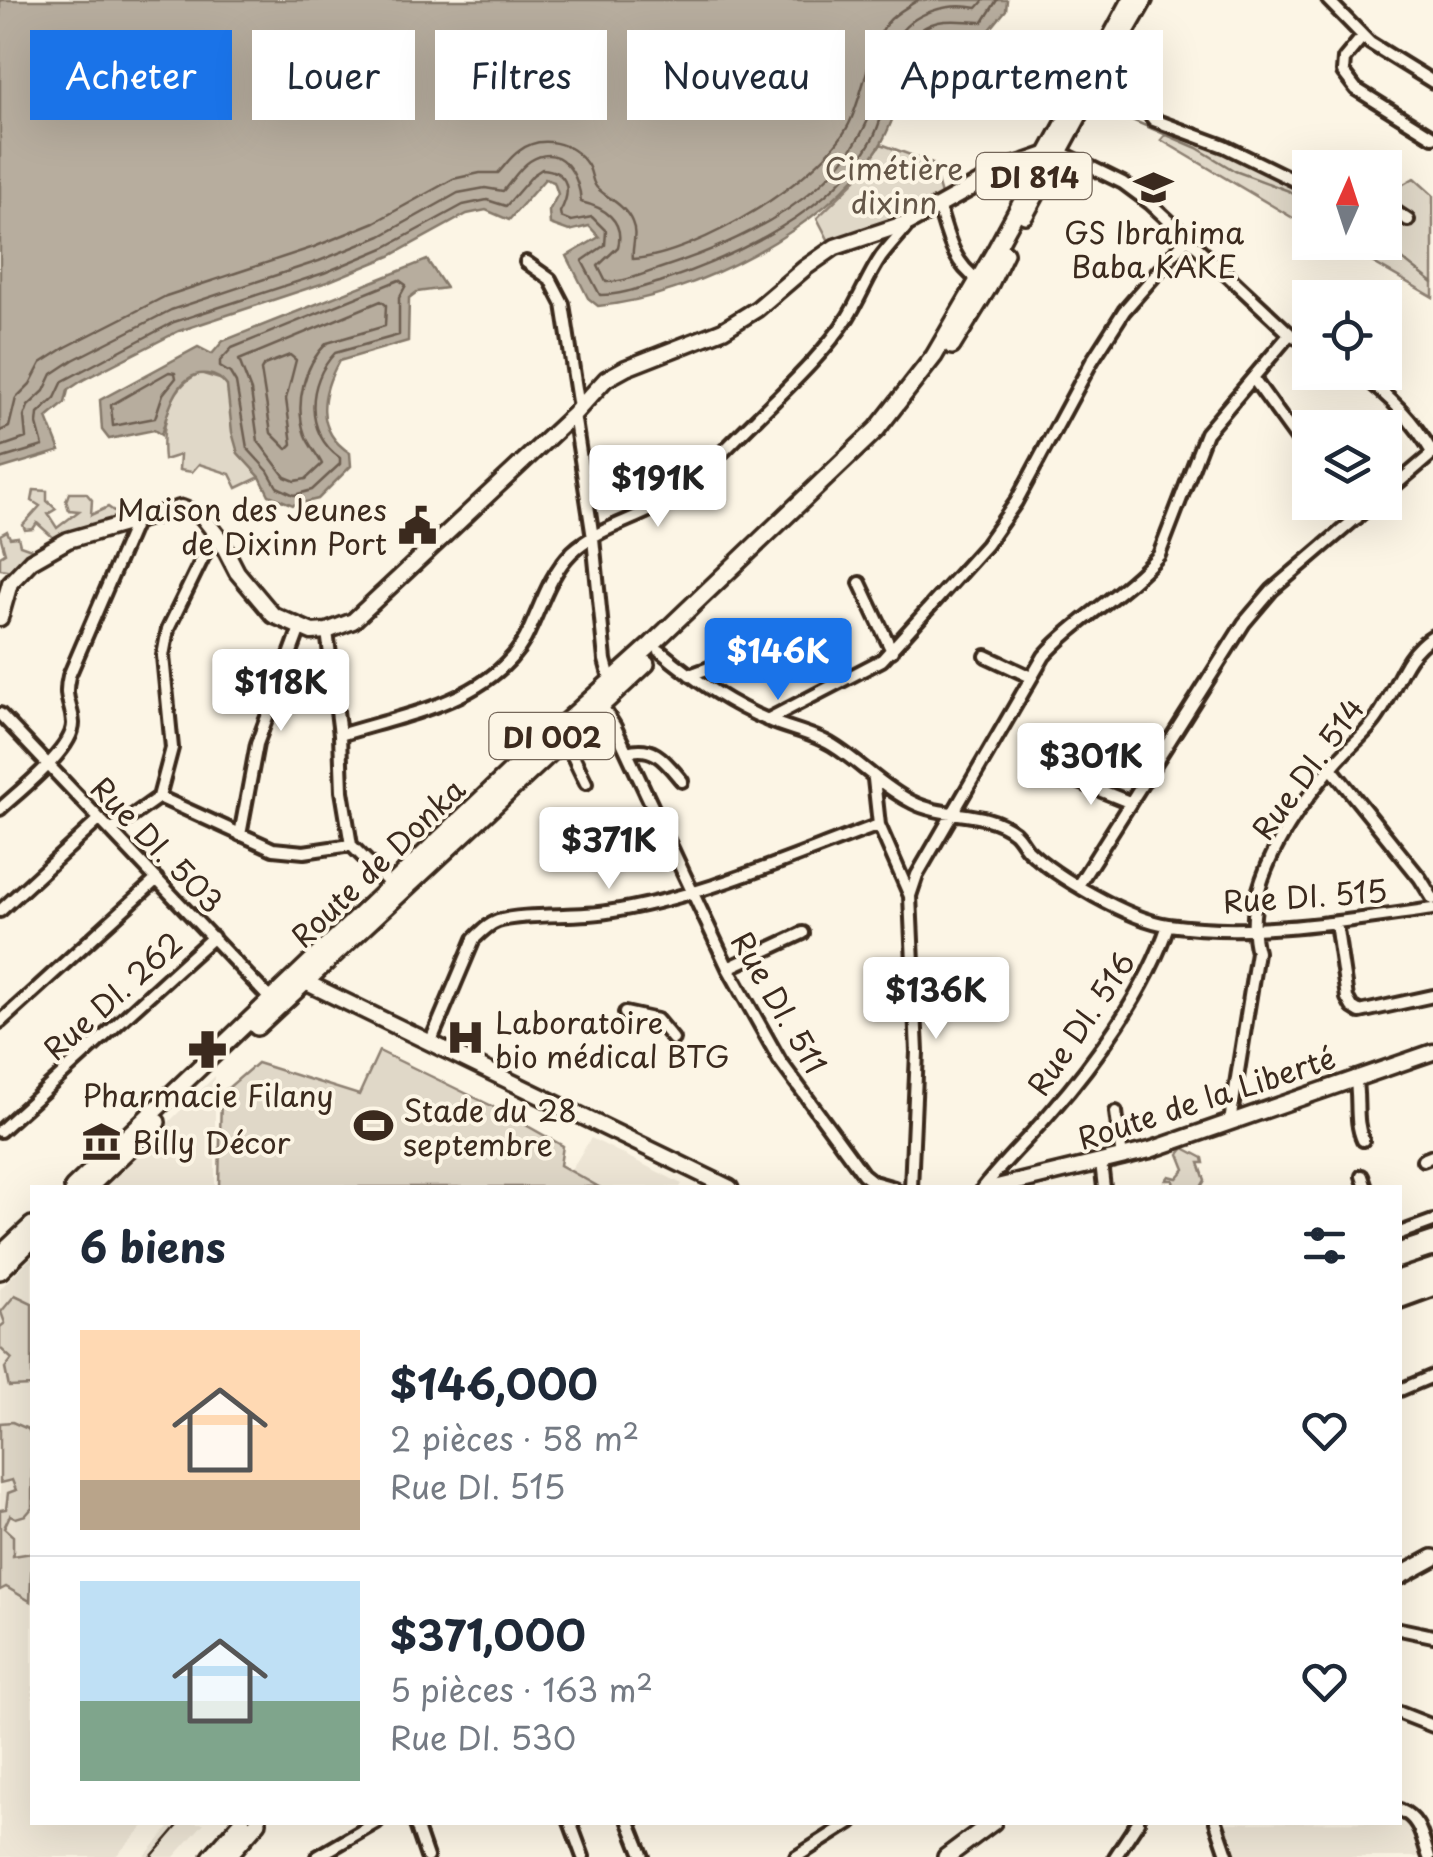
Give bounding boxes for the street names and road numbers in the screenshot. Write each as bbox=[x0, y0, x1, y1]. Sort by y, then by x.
road number: DI 814 bbox=[976, 153, 1092, 199]
street label: Rue DI. 514 bbox=[1240, 688, 1374, 848]
road number: DI 002 bbox=[490, 713, 614, 759]
street label: Rue DI. 503 bbox=[81, 766, 235, 922]
street label: Route de Donka bbox=[280, 767, 475, 957]
street label: Rue DI. 515 bbox=[1221, 867, 1389, 923]
street label: Rue DI. 262 bbox=[33, 920, 191, 1070]
street label: Rue DI. 511 bbox=[721, 922, 839, 1082]
street label: Rue DI. 516 bbox=[1015, 942, 1145, 1104]
street label: Route de la Liberté bbox=[1071, 1034, 1341, 1160]

